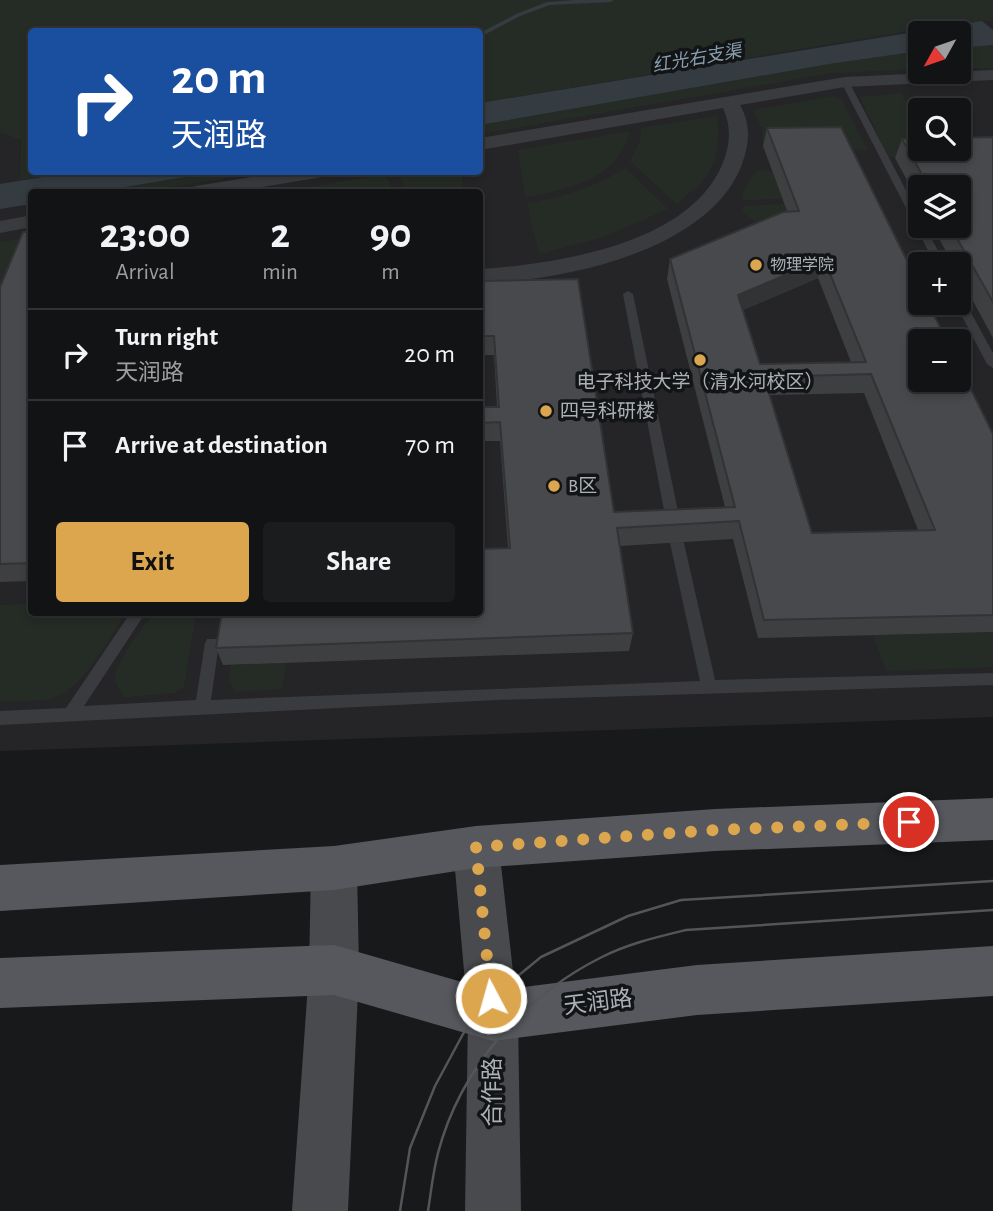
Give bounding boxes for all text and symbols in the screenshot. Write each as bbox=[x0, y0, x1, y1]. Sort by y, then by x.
north arrow bbox=[908, 21, 971, 84]
map controls bbox=[908, 21, 971, 392]
water label: 红光右支渠 bbox=[651, 40, 746, 76]
text: 20 m bbox=[171, 54, 267, 103]
icon: right bbox=[56, 56, 147, 147]
button: search bbox=[908, 98, 971, 161]
text: 天润路 bbox=[171, 120, 267, 152]
button: layers bbox=[908, 175, 971, 238]
text: 23:00 bbox=[99, 213, 191, 255]
text: 2 bbox=[270, 213, 290, 255]
text: 90 bbox=[369, 213, 412, 255]
button: + bbox=[908, 252, 971, 315]
place label: 物理学院 bbox=[770, 256, 834, 273]
marker: 物理学院 bbox=[748, 257, 764, 273]
text: Arrival bbox=[115, 261, 175, 284]
text: min bbox=[262, 261, 298, 284]
text: m bbox=[381, 261, 400, 284]
text: Turn right bbox=[115, 324, 218, 350]
button: − bbox=[908, 329, 971, 392]
icon: right bbox=[56, 336, 94, 374]
text: 20 m bbox=[404, 341, 455, 367]
marker: 电子科技大学（清水河校区） bbox=[692, 352, 708, 368]
text: 天润路 bbox=[115, 362, 184, 385]
place label: 电子科技大学（清水河校区） bbox=[576, 371, 824, 392]
place label: 四号科研楼 bbox=[560, 401, 655, 421]
marker: 四号科研楼 bbox=[538, 403, 554, 419]
icon: arrive bbox=[56, 427, 94, 465]
text: Arrive at destination bbox=[115, 432, 328, 458]
text: 70 m bbox=[405, 432, 455, 458]
place label: B区 bbox=[568, 477, 597, 496]
marker: B区 bbox=[546, 478, 562, 494]
button: Exit bbox=[56, 522, 249, 602]
button: Share bbox=[263, 522, 455, 602]
pin bbox=[879, 792, 939, 852]
icon: arrive bbox=[890, 803, 928, 841]
position arrow bbox=[454, 961, 528, 1035]
street label: 天润路 bbox=[562, 985, 634, 1019]
street label: 合作路 bbox=[480, 1058, 505, 1127]

